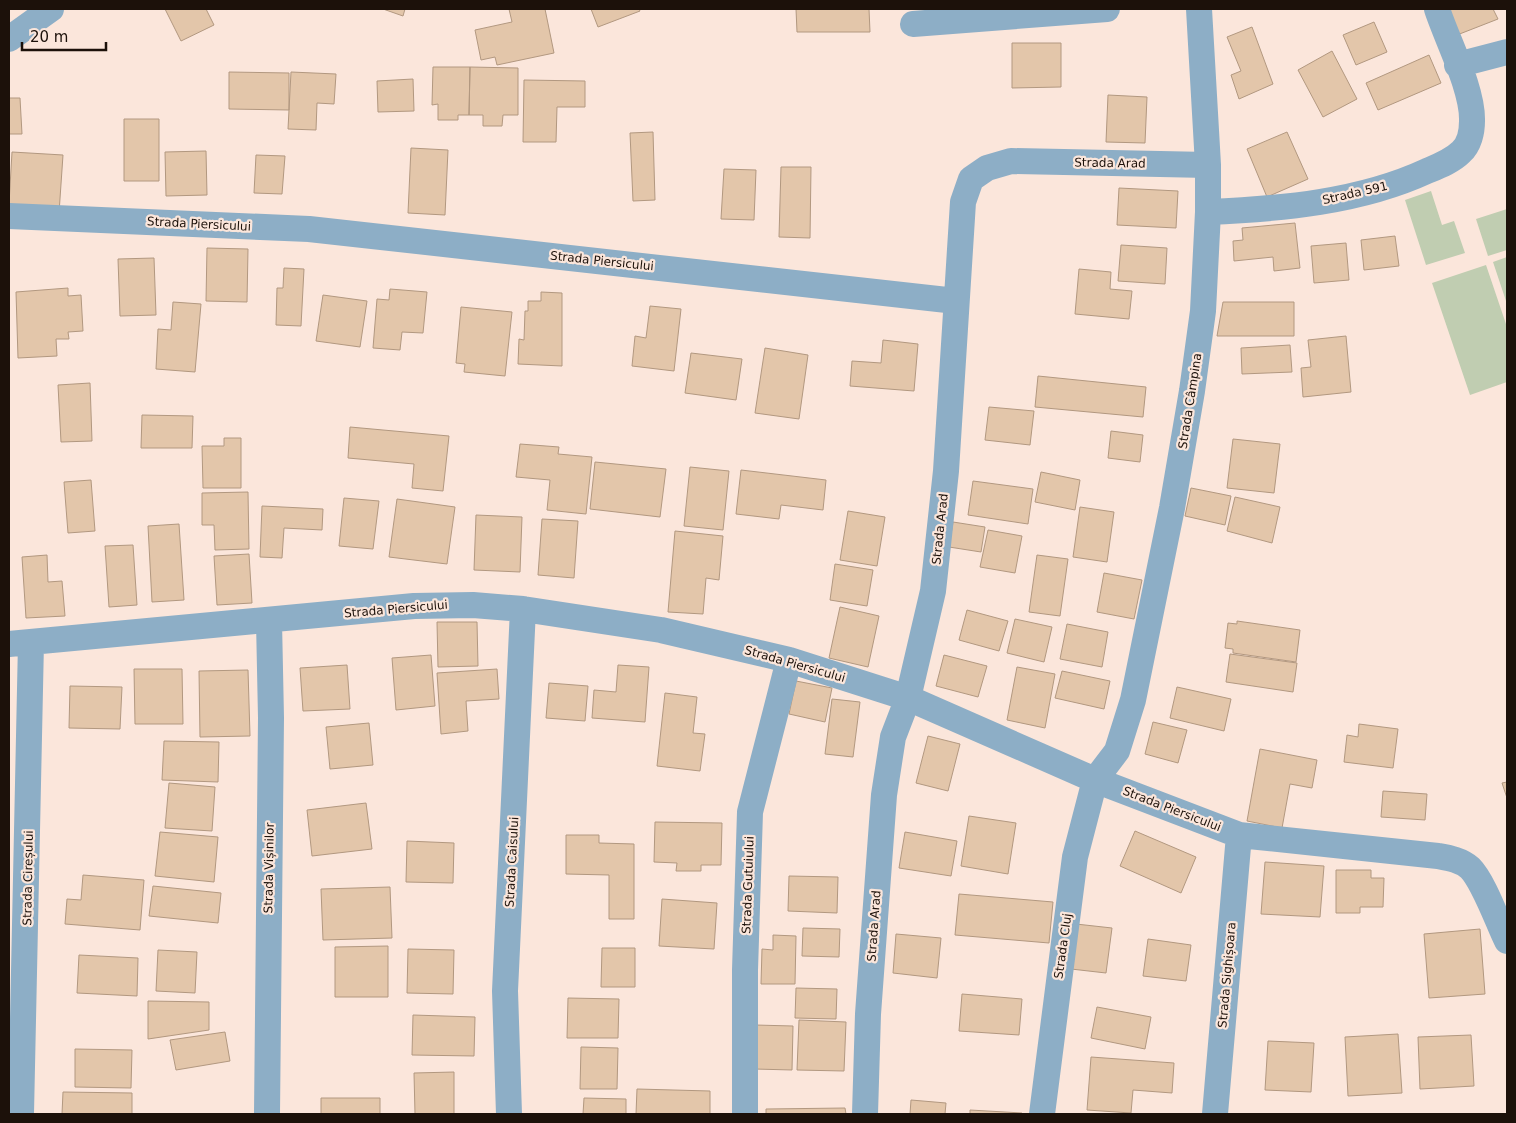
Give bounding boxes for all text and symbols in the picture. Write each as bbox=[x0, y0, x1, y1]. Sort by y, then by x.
scale bar bbox=[22, 20, 106, 52]
text: 20 m bbox=[30, 28, 68, 46]
street label: Strada Arad bbox=[1074, 155, 1146, 171]
street label: Strada 591 bbox=[1321, 179, 1389, 207]
street label: Strada Piersicului bbox=[147, 214, 251, 234]
street label: Strada Piersicului bbox=[550, 249, 654, 273]
street label: Strada Câmpina bbox=[1176, 352, 1204, 450]
street label: Strada Arad bbox=[929, 493, 951, 565]
street label: Strada Piersicului bbox=[344, 597, 448, 621]
street label: Strada Piersicului bbox=[743, 643, 847, 685]
street label: Strada Piersicului bbox=[1121, 784, 1223, 834]
street label: Strada Caisului bbox=[503, 816, 521, 908]
street label: Strada Vișinilor bbox=[261, 822, 277, 914]
street label: Strada Cireșului bbox=[20, 830, 36, 926]
street label: Strada Gutuiului bbox=[739, 836, 757, 934]
street label: Strada Arad bbox=[865, 890, 883, 962]
street label: Strada Cluj bbox=[1051, 912, 1075, 980]
street label: Strada Sighișoara bbox=[1215, 922, 1239, 1028]

